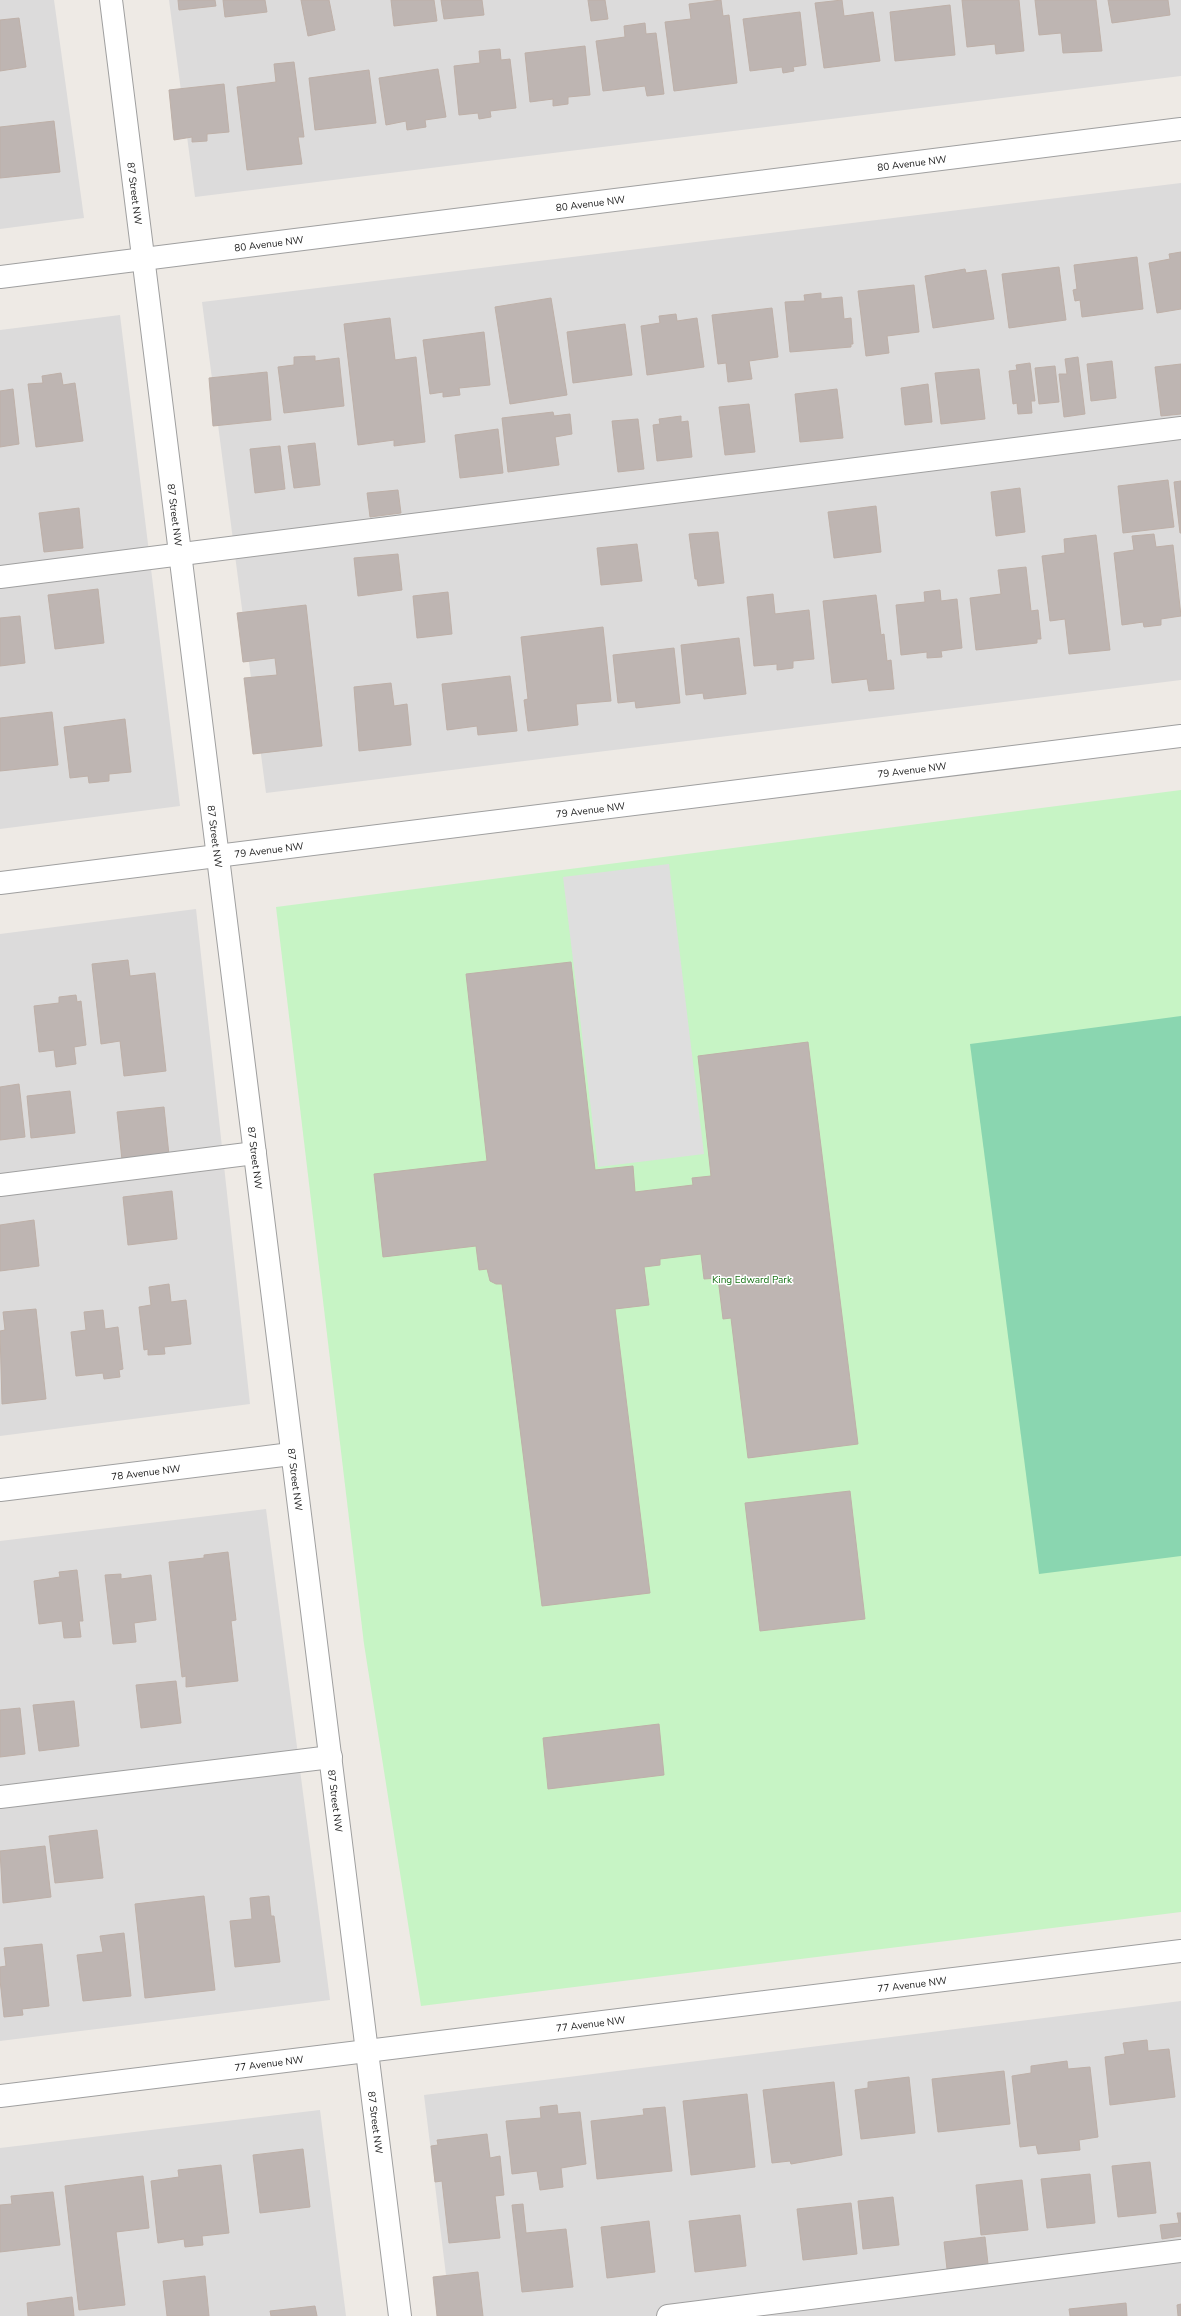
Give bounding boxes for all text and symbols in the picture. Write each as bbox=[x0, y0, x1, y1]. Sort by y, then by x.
street label: 80 Avenue NW bbox=[877, 152, 947, 175]
street label: 87 Street NW bbox=[123, 162, 145, 226]
street label: 80 Avenue NW bbox=[555, 193, 626, 215]
street label: 80 Avenue NW bbox=[234, 233, 304, 256]
street label: 87 Street NW bbox=[163, 483, 185, 547]
street label: 79 Avenue NW bbox=[877, 759, 948, 782]
street label: 79 Avenue NW bbox=[555, 799, 626, 822]
street label: 87 Street NW bbox=[204, 805, 225, 869]
street label: 79 Avenue NW bbox=[234, 839, 304, 862]
street label: 87 Street NW bbox=[244, 1126, 265, 1190]
park label: King Edward Park bbox=[712, 1273, 793, 1287]
street label: 87 Street NW bbox=[284, 1448, 305, 1512]
street label: 78 Avenue NW bbox=[111, 1462, 181, 1484]
street label: 87 Street NW bbox=[324, 1769, 346, 1833]
street label: 77 Avenue NW bbox=[877, 1974, 948, 1996]
street label: 77 Avenue NW bbox=[555, 2013, 626, 2036]
street label: 77 Avenue NW bbox=[234, 2053, 305, 2075]
street label: 87 Street NW bbox=[364, 2091, 386, 2155]

